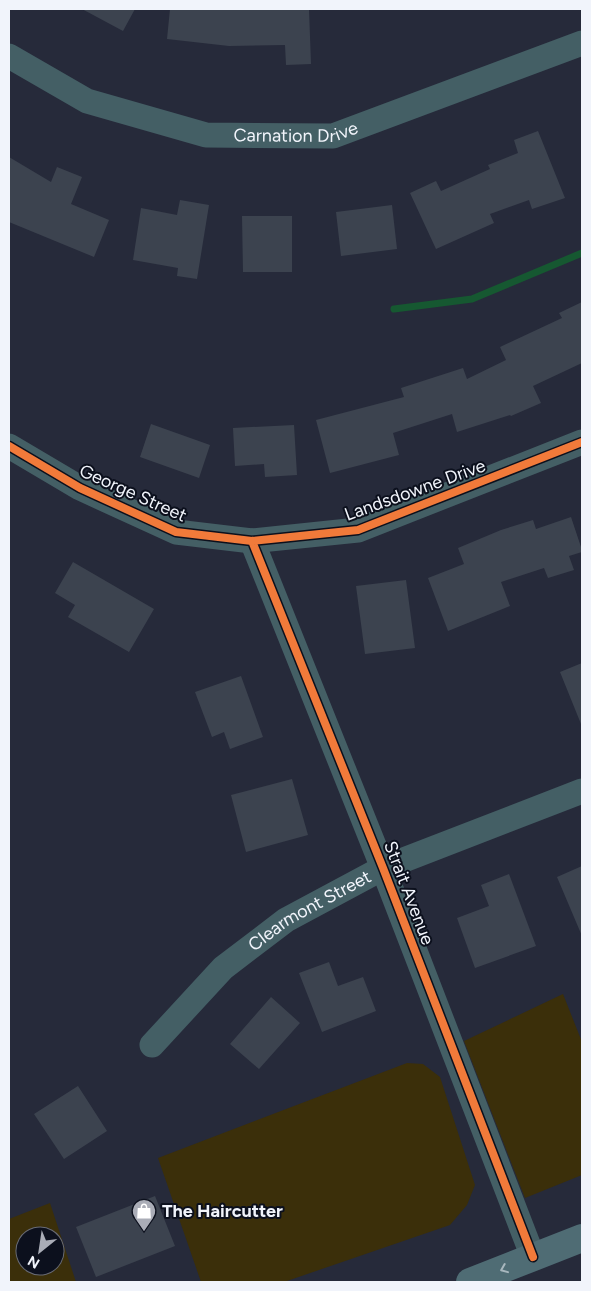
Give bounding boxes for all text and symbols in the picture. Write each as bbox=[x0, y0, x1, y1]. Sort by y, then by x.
street label: Carnation Drive bbox=[234, 117, 361, 147]
street label: Landsdowne Drive bbox=[342, 454, 489, 526]
street label: George Street bbox=[76, 460, 190, 527]
street label: Strait Avenue bbox=[379, 838, 439, 948]
street label: Clearmont Street bbox=[244, 865, 375, 956]
shop icon: The Haircutter bbox=[131, 1198, 157, 1232]
place label: The Haircutter bbox=[162, 1200, 283, 1222]
north arrow bbox=[15, 1226, 65, 1276]
text: N bbox=[25, 1252, 43, 1272]
one-way arrow bbox=[500, 1263, 509, 1273]

